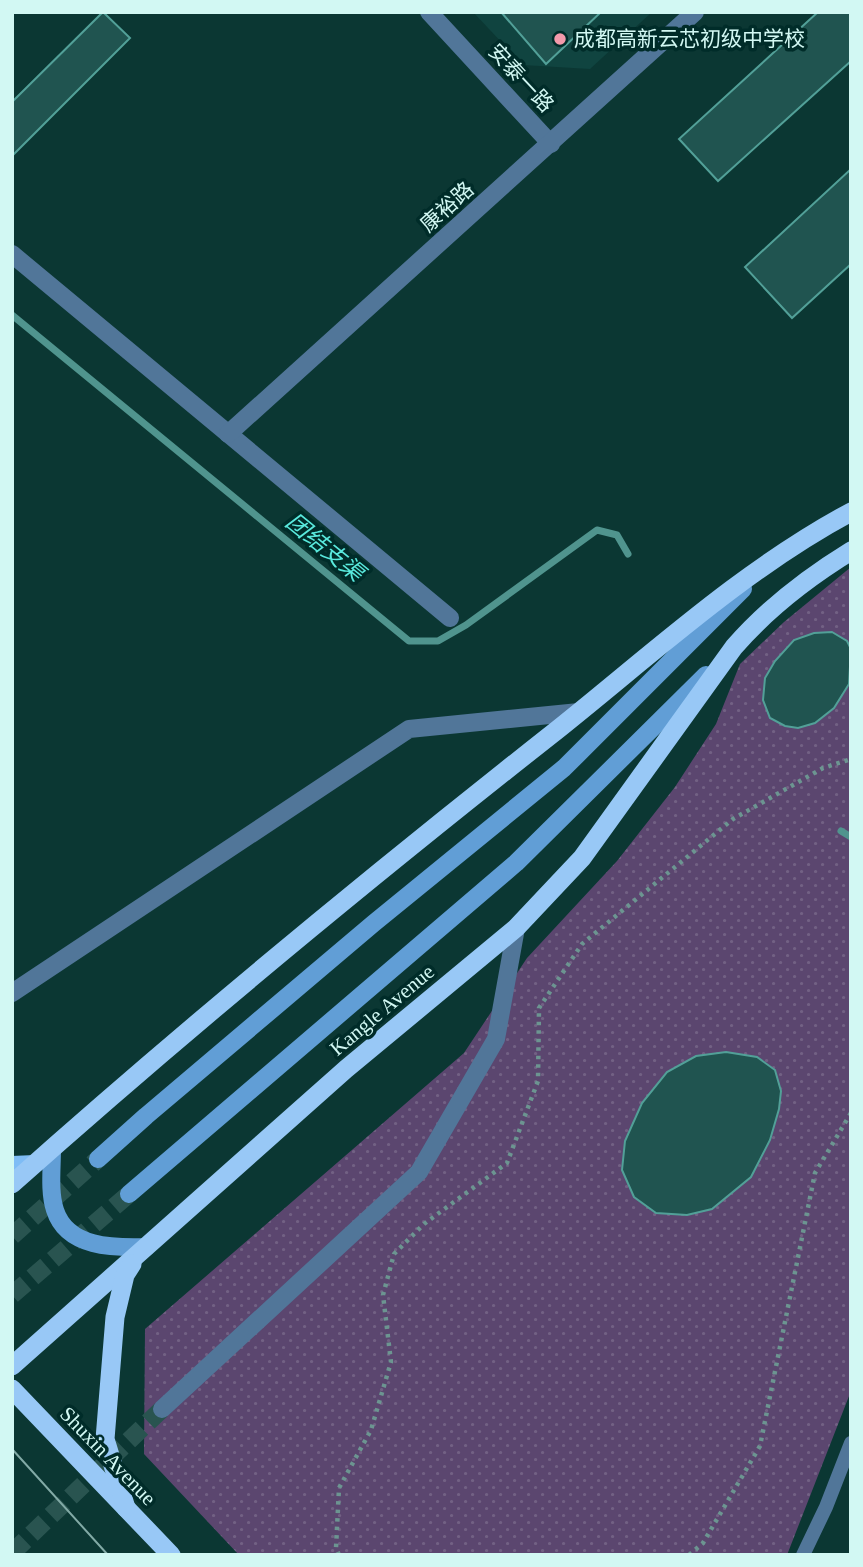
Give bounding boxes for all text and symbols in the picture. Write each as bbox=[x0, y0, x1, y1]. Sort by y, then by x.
place label: 成都高新云芯初级中学校 bbox=[574, 27, 805, 51]
marker: 成都高新云芯初级中学校 bbox=[552, 31, 568, 47]
street label: 安泰一路 bbox=[484, 39, 558, 117]
street label: 康裕路 bbox=[416, 177, 478, 237]
water label: 团结支渠 bbox=[281, 509, 371, 588]
street label: Kangle Avenue bbox=[325, 960, 439, 1060]
street label: Shuxin Avenue bbox=[55, 1402, 161, 1510]

